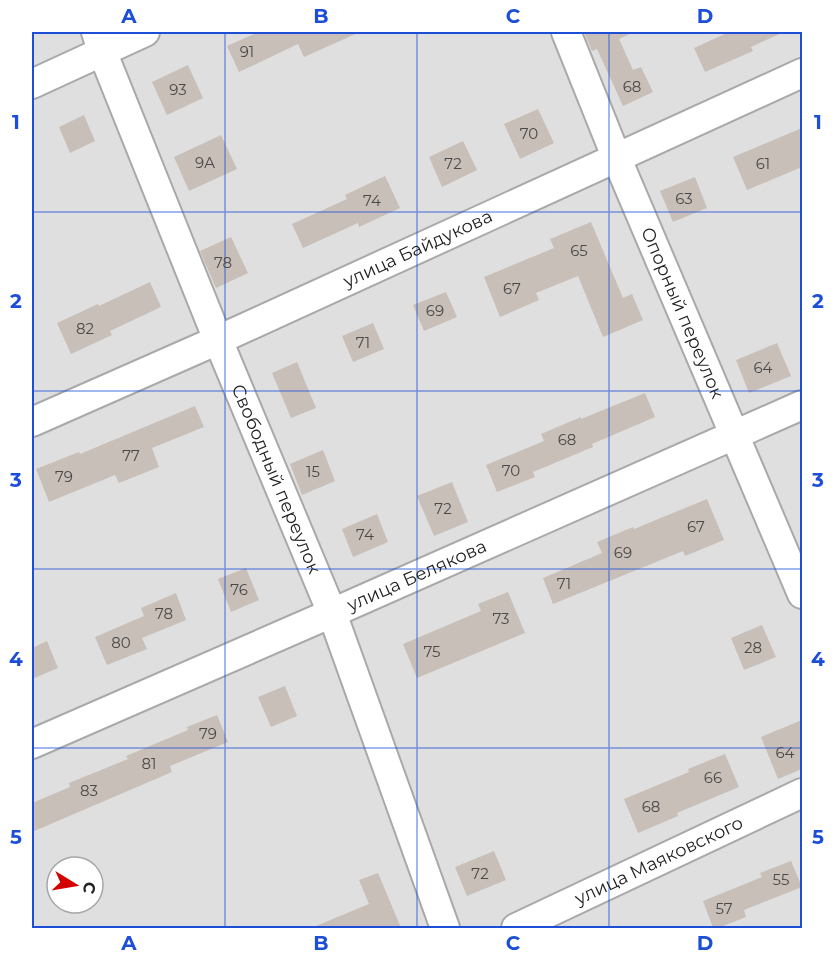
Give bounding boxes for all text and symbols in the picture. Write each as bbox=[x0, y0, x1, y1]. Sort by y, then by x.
text: A bbox=[120, 4, 137, 28]
text: B bbox=[313, 4, 329, 28]
text: C bbox=[506, 4, 521, 28]
text: D bbox=[697, 4, 713, 28]
house number: 91 bbox=[240, 42, 254, 61]
house number: 68 bbox=[623, 77, 641, 96]
house number: 93 bbox=[169, 80, 187, 99]
text: 1 bbox=[12, 110, 20, 134]
text: 1 bbox=[814, 110, 822, 134]
house number: 70 bbox=[520, 124, 538, 143]
house number: 9А bbox=[195, 153, 215, 172]
house number: 72 bbox=[444, 154, 462, 173]
house number: 61 bbox=[756, 154, 770, 173]
house number: 63 bbox=[675, 189, 693, 208]
house number: 74 bbox=[363, 191, 381, 210]
street label: улица Байдукова bbox=[339, 205, 496, 293]
street label: Опорный переулок bbox=[636, 224, 729, 402]
house number: 65 bbox=[570, 241, 588, 260]
house number: 78 bbox=[214, 253, 232, 272]
house number: 67 bbox=[503, 279, 521, 298]
text: 2 bbox=[10, 289, 22, 313]
text: 2 bbox=[812, 289, 824, 313]
house number: 69 bbox=[426, 301, 444, 320]
house number: 82 bbox=[76, 319, 94, 338]
house number: 71 bbox=[356, 333, 370, 352]
house number: 64 bbox=[753, 358, 773, 377]
street label: Свободный переулок bbox=[227, 381, 326, 578]
house number: 68 bbox=[558, 430, 576, 449]
house number: 77 bbox=[122, 446, 140, 465]
house number: 70 bbox=[502, 461, 520, 480]
house number: 15 bbox=[306, 462, 320, 481]
house number: 79 bbox=[55, 467, 73, 486]
text: 3 bbox=[9, 468, 22, 492]
text: 3 bbox=[811, 468, 824, 492]
house number: 72 bbox=[434, 499, 452, 518]
house number: 67 bbox=[687, 517, 705, 536]
house number: 74 bbox=[356, 525, 374, 544]
street label: улица Белякова bbox=[343, 535, 490, 616]
house number: 69 bbox=[614, 543, 632, 562]
house number: 71 bbox=[557, 574, 571, 593]
house number: 76 bbox=[230, 580, 248, 599]
house number: 78 bbox=[155, 604, 173, 623]
house number: 73 bbox=[492, 609, 510, 628]
house number: 80 bbox=[111, 633, 131, 652]
house number: 28 bbox=[744, 638, 762, 657]
house number: 75 bbox=[423, 642, 441, 661]
text: 4 bbox=[9, 647, 23, 671]
text: 4 bbox=[811, 647, 825, 671]
house number: 79 bbox=[199, 724, 217, 743]
house number: 64 bbox=[775, 743, 795, 762]
house number: 81 bbox=[142, 754, 157, 773]
house number: 66 bbox=[704, 768, 722, 787]
house number: 83 bbox=[80, 781, 98, 800]
house number: 68 bbox=[642, 797, 660, 816]
street label: улица Маяковского bbox=[570, 811, 747, 910]
text: 5 bbox=[10, 825, 22, 849]
text: 5 bbox=[812, 825, 824, 849]
north arrow bbox=[45, 855, 105, 915]
house number: 72 bbox=[471, 864, 489, 883]
house number: 55 bbox=[773, 870, 789, 889]
text: С bbox=[79, 880, 100, 896]
house number: 57 bbox=[715, 899, 733, 918]
text: A bbox=[120, 931, 137, 955]
text: B bbox=[313, 931, 329, 955]
text: C bbox=[506, 931, 521, 955]
text: D bbox=[697, 931, 713, 955]

